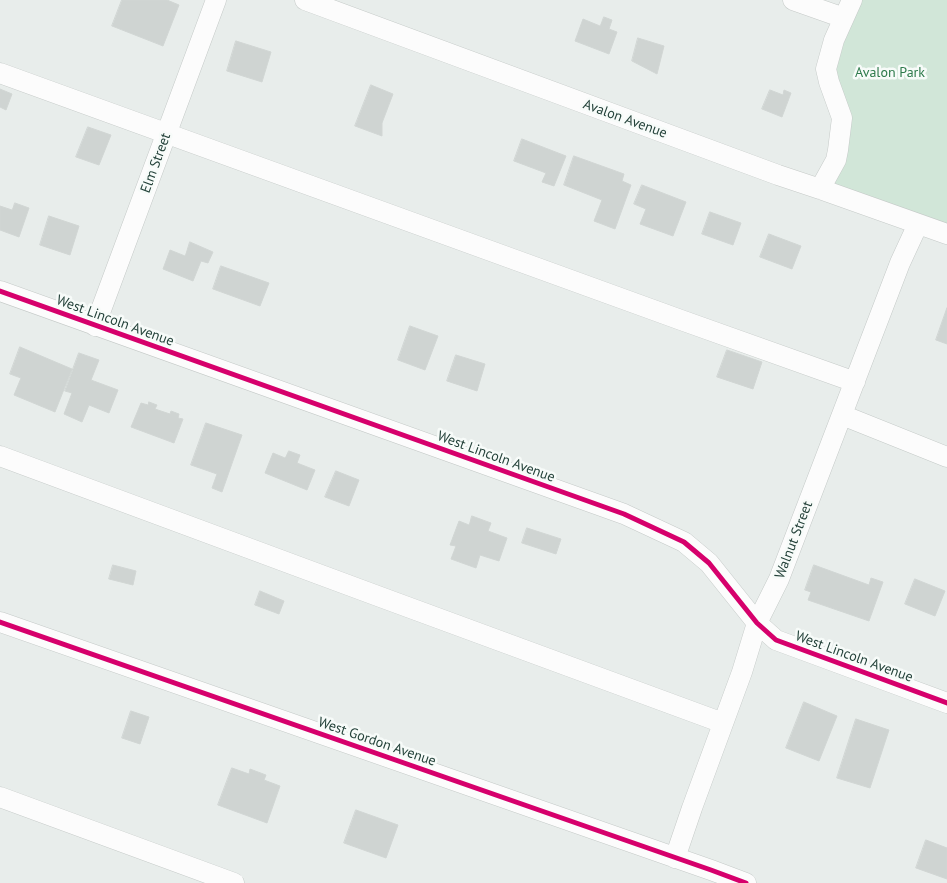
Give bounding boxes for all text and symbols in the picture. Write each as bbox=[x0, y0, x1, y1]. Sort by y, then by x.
park label: Avalon Park bbox=[855, 65, 925, 81]
street label: Avalon Avenue bbox=[581, 96, 669, 142]
street label: Elm Street bbox=[137, 131, 175, 195]
street label: West Lincoln Avenue bbox=[54, 292, 176, 350]
street label: West Lincoln Avenue bbox=[435, 428, 557, 486]
street label: Walnut Street bbox=[772, 499, 816, 581]
street label: West Lincoln Avenue bbox=[793, 628, 915, 686]
street label: West Gordon Avenue bbox=[316, 714, 438, 770]

